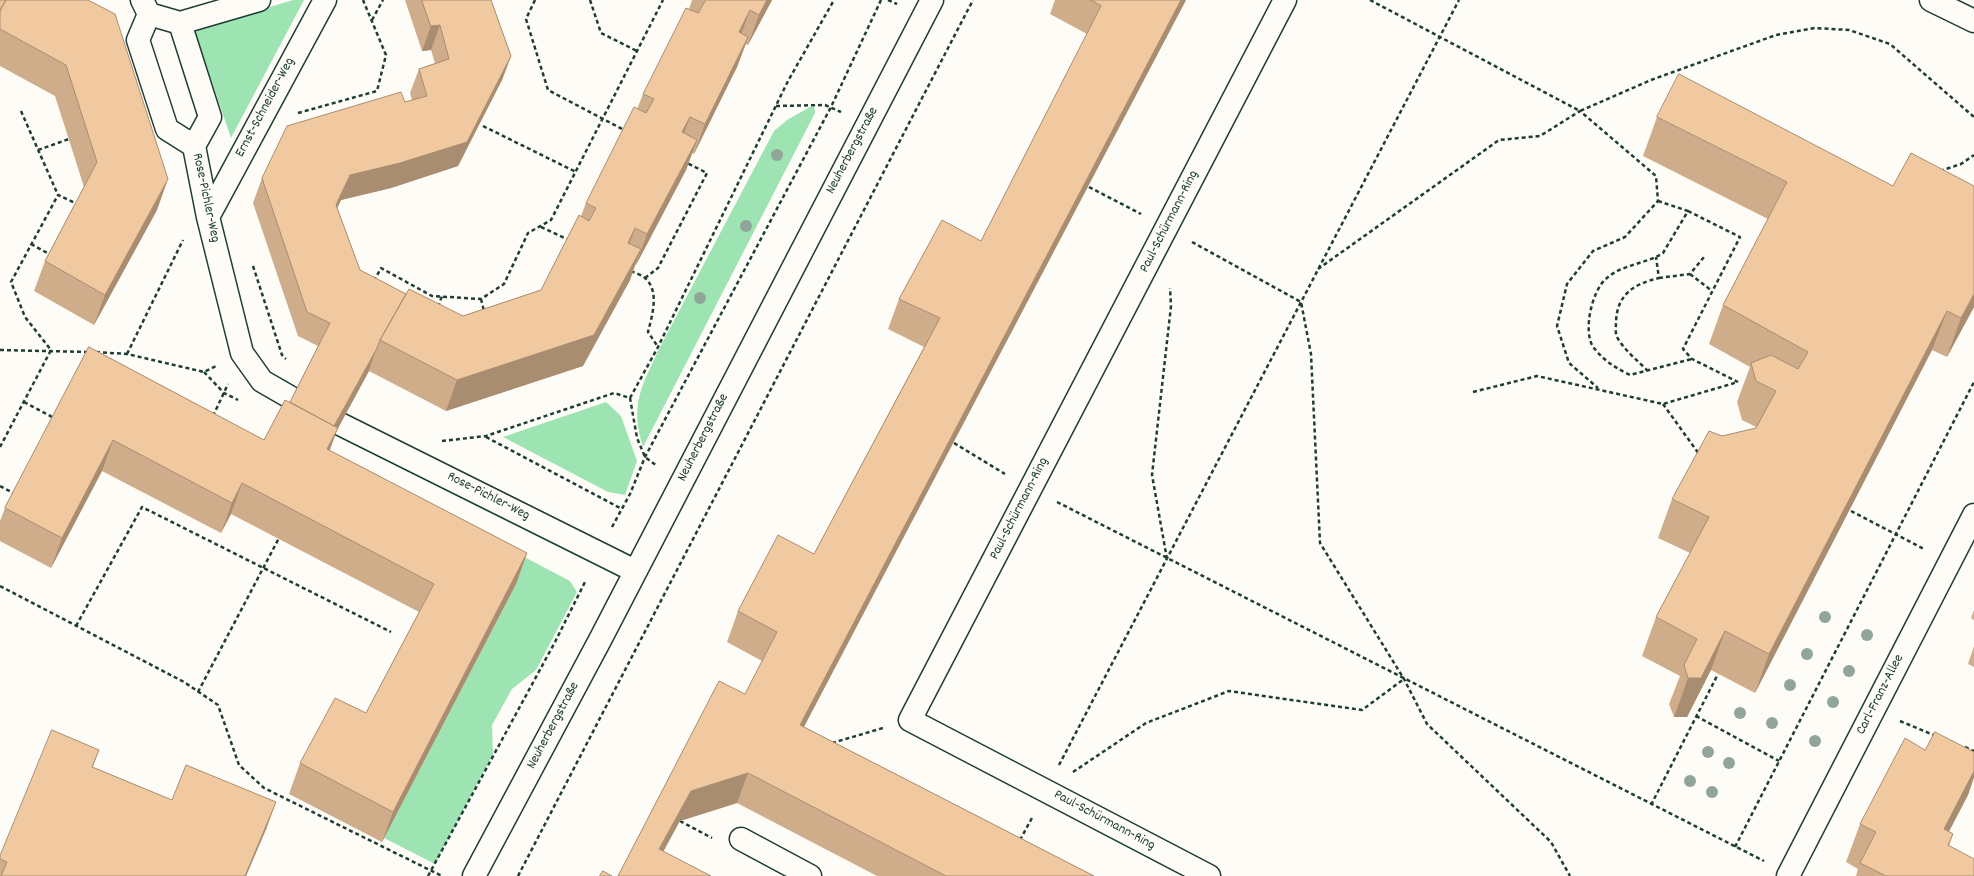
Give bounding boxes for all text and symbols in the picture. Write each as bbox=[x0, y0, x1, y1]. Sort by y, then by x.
street label: Ernst-Schneider-Weg bbox=[233, 55, 299, 161]
street label: Neuherbergstraße bbox=[823, 105, 883, 197]
street label: Rose-Pichler-Weg bbox=[187, 152, 223, 244]
street label: Paul-Schürmann-Ring bbox=[1137, 168, 1203, 276]
street label: Neuherbergstraße bbox=[675, 391, 733, 485]
street label: Paul-Schürmann-Ring bbox=[987, 455, 1053, 563]
street label: Rose-Pichler-Weg bbox=[444, 469, 532, 525]
street label: Carl-Franz-Allee bbox=[1854, 652, 1908, 738]
street label: Neuherbergstraße bbox=[524, 680, 584, 772]
street label: Paul-Schürmann-Ring bbox=[1050, 787, 1158, 855]

